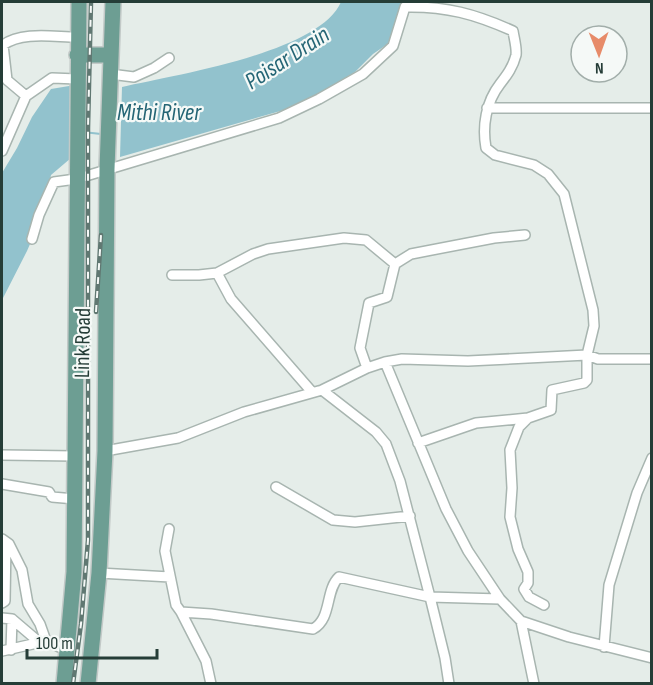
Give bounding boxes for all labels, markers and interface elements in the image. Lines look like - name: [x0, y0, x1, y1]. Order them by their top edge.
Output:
- water label: Poisar Drain: [239, 20, 335, 96]
- north arrow: [569, 24, 629, 84]
- text: N: [595, 58, 604, 77]
- water label: Mithi River: [117, 98, 202, 127]
- street label: Link Road: [69, 308, 97, 378]
- scale bar: [27, 622, 158, 660]
- text: 100 m: [36, 633, 73, 654]

